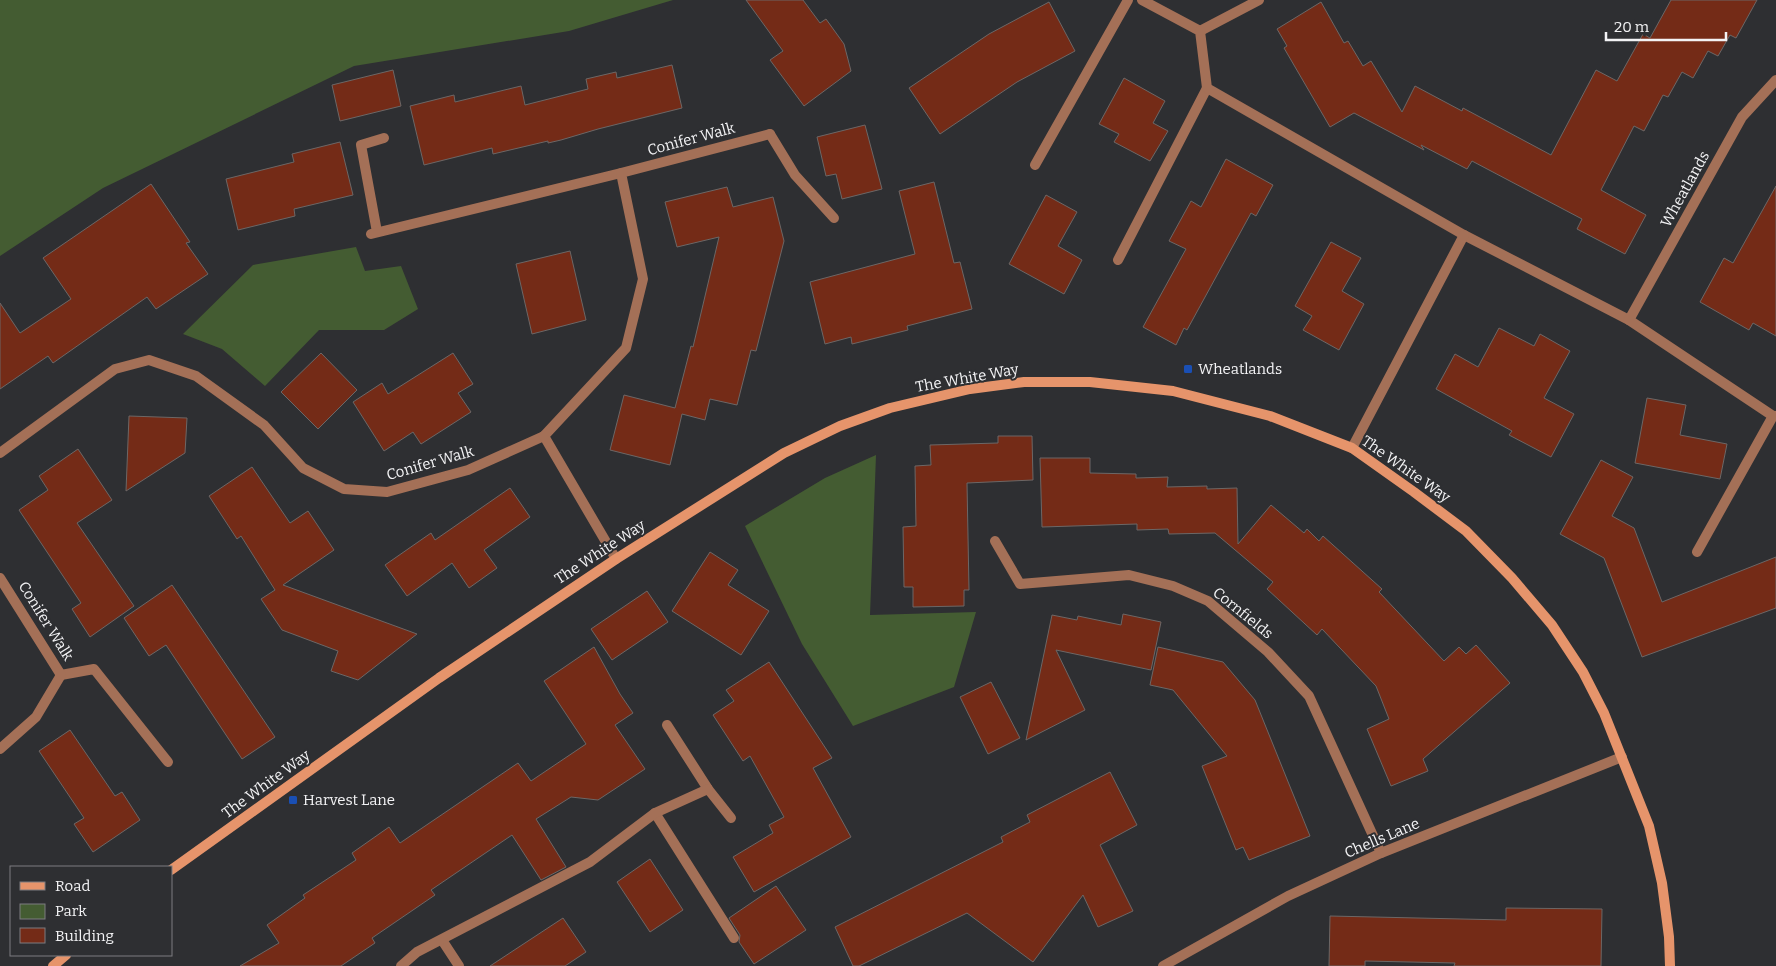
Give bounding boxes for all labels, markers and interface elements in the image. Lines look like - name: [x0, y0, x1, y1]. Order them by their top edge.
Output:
- scale bar: [1606, 10, 1726, 42]
- text: 20 m: [1614, 18, 1650, 36]
- street label: Conifer Walk: [645, 119, 737, 159]
- street label: Wheatlands: [1657, 148, 1713, 230]
- street label: The White Way: [914, 360, 1020, 396]
- place label: Wheatlands: [1198, 360, 1282, 378]
- marker: Wheatlands: [1182, 363, 1194, 375]
- street label: The White Way: [1358, 432, 1454, 506]
- street label: Conifer Walk: [384, 442, 476, 484]
- street label: The White Way: [551, 516, 649, 588]
- street label: Conifer Walk: [15, 578, 78, 664]
- street label: Cornfields: [1209, 583, 1277, 643]
- street label: The White Way: [219, 746, 314, 822]
- place label: Harvest Lane: [303, 791, 395, 809]
- marker: Harvest Lane: [287, 794, 299, 806]
- street label: Chells Lane: [1342, 814, 1422, 862]
- legend: [10, 866, 172, 956]
- text: Road: [55, 877, 90, 895]
- text: Park: [55, 902, 87, 920]
- text: Building: [55, 927, 114, 945]

